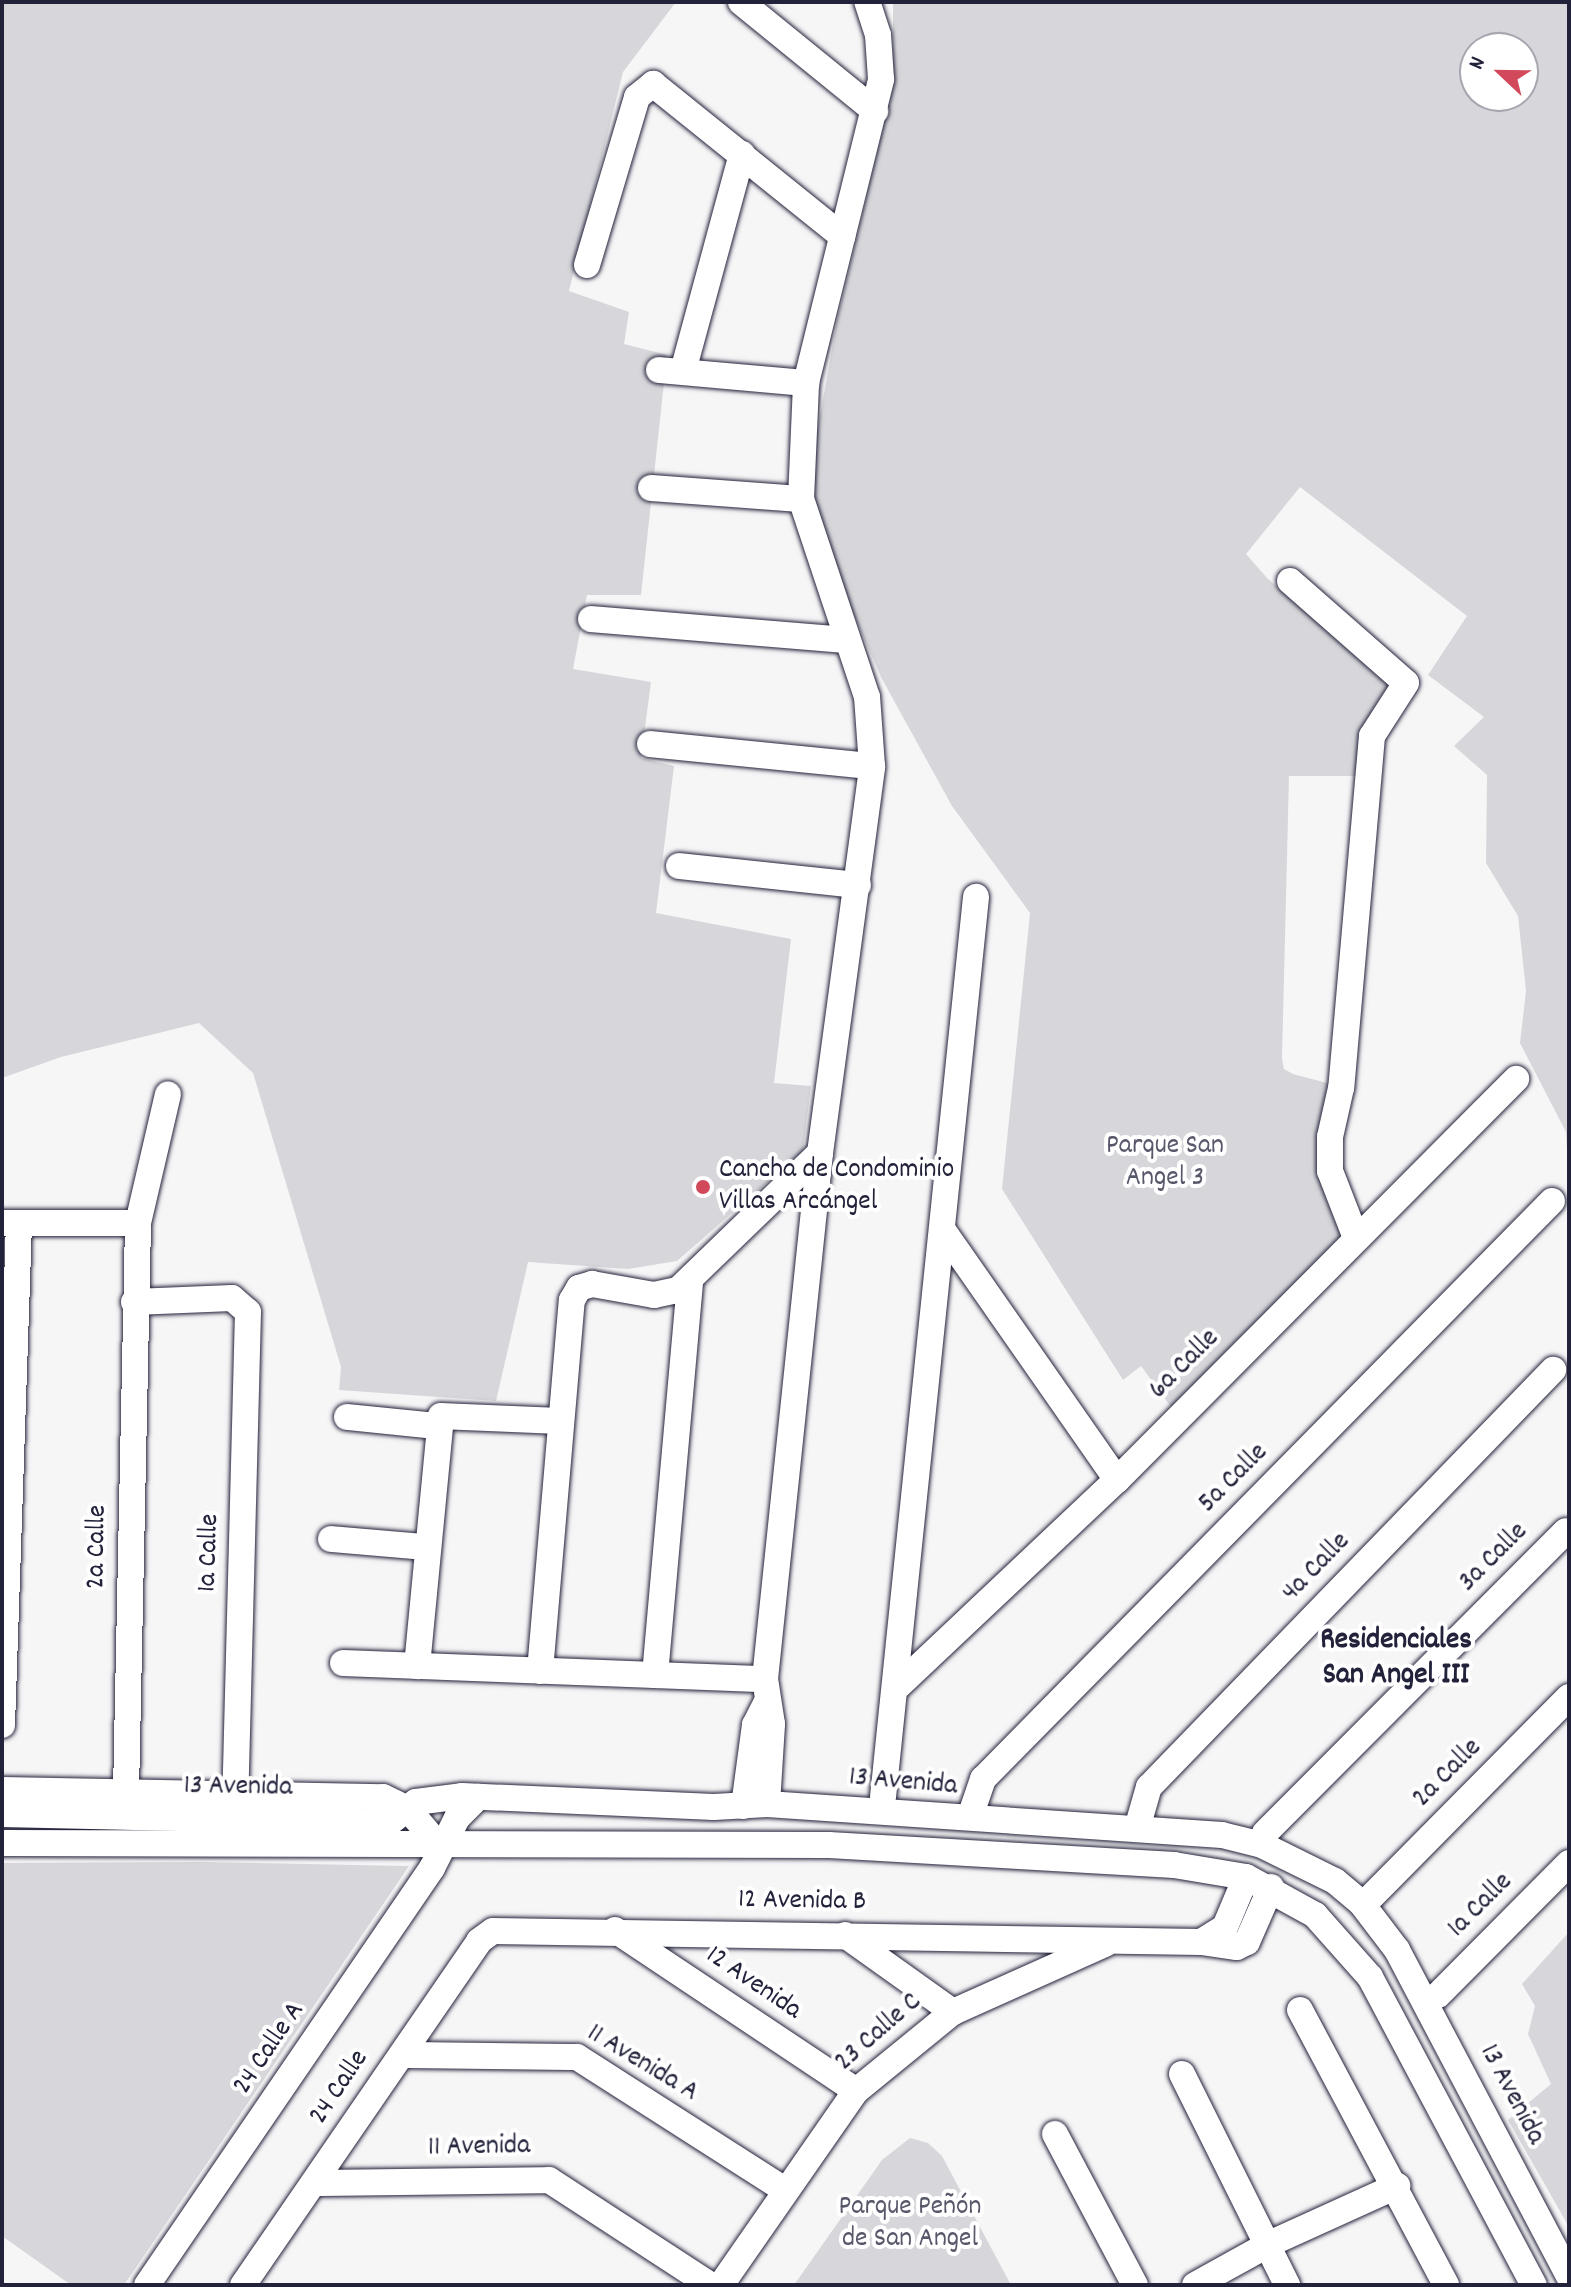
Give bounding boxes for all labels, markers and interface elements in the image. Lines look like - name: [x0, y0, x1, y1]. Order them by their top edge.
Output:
- north arrow: [1459, 32, 1539, 112]
- text: N: [1462, 53, 1495, 74]
- park label: Parque San Angel 3: [1106, 1130, 1224, 1196]
- place label: Cancha de Condominio Villas Arcángel: [719, 1154, 954, 1220]
- marker: Cancha de Condominio Villas Arcángel: [694, 1178, 712, 1196]
- street label: 6a Calle: [1143, 1323, 1227, 1407]
- street label: 5a Calle: [1192, 1437, 1276, 1521]
- street label: 2a Calle: [80, 1505, 116, 1589]
- street label: 1a Calle: [192, 1513, 228, 1593]
- street label: 3a Calle: [1452, 1516, 1536, 1600]
- street label: 4a Calle: [1276, 1526, 1358, 1610]
- district label: Residenciales San Angel III: [1320, 1624, 1472, 1694]
- street label: 2a Calle: [1406, 1732, 1490, 1816]
- street label: 13 Avenida: [847, 1762, 959, 1804]
- street label: 13 Avenida: [183, 1770, 293, 1806]
- street label: 1a Calle: [1441, 1866, 1521, 1946]
- street label: 12 Avenida B: [738, 1884, 866, 1920]
- street label: 12 Avenida: [699, 1940, 807, 2028]
- street label: 23 Calle C: [829, 1986, 929, 2080]
- street label: 24 Calle A: [227, 1996, 313, 2102]
- street label: 11 Avenida A: [580, 2018, 704, 2110]
- street label: 13 Avenida: [1471, 2039, 1551, 2151]
- street label: 24 Calle: [303, 2044, 377, 2132]
- street label: 11 Avenida: [428, 2130, 530, 2166]
- park label: Parque Peñón de San Angel: [839, 2191, 981, 2257]

